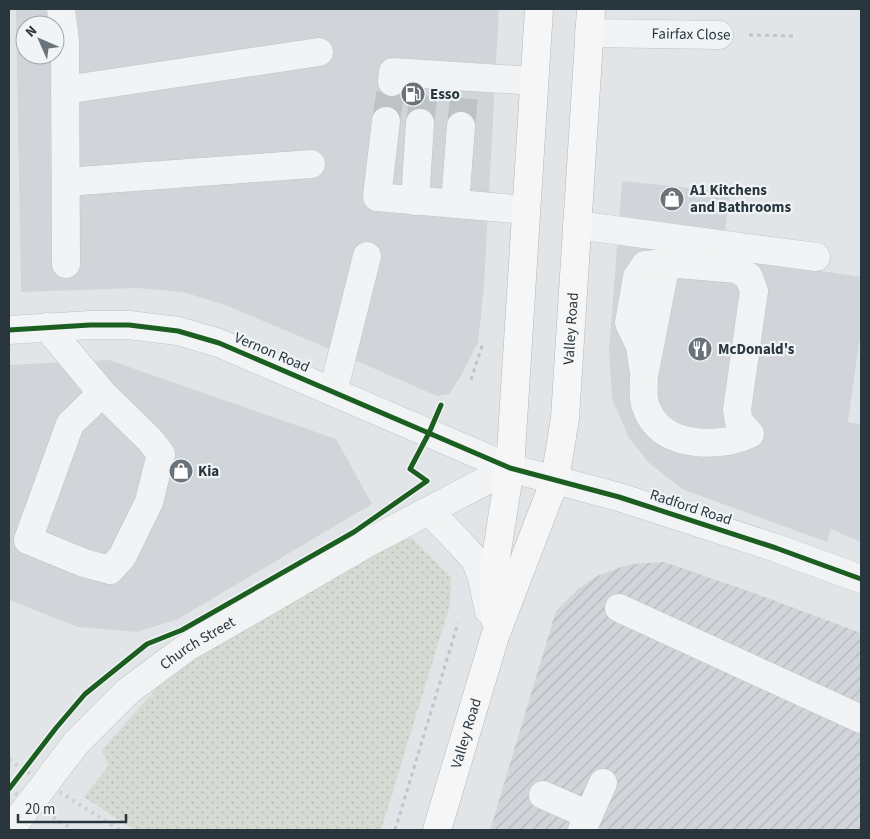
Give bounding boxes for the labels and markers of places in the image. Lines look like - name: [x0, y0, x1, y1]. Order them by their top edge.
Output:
- fuel station icon: Esso: [400, 81, 426, 107]
- place label: Esso: [430, 84, 460, 105]
- place label: A1 Kitchens and Bathrooms: [689, 180, 791, 218]
- shop icon: A1 Kitchens and Bathrooms: [659, 186, 685, 212]
- restaurant icon: McDonald's: [687, 336, 713, 362]
- place label: McDonald's: [718, 339, 795, 360]
- shop icon: Kia: [168, 458, 194, 484]
- place label: Kia: [198, 461, 219, 482]

